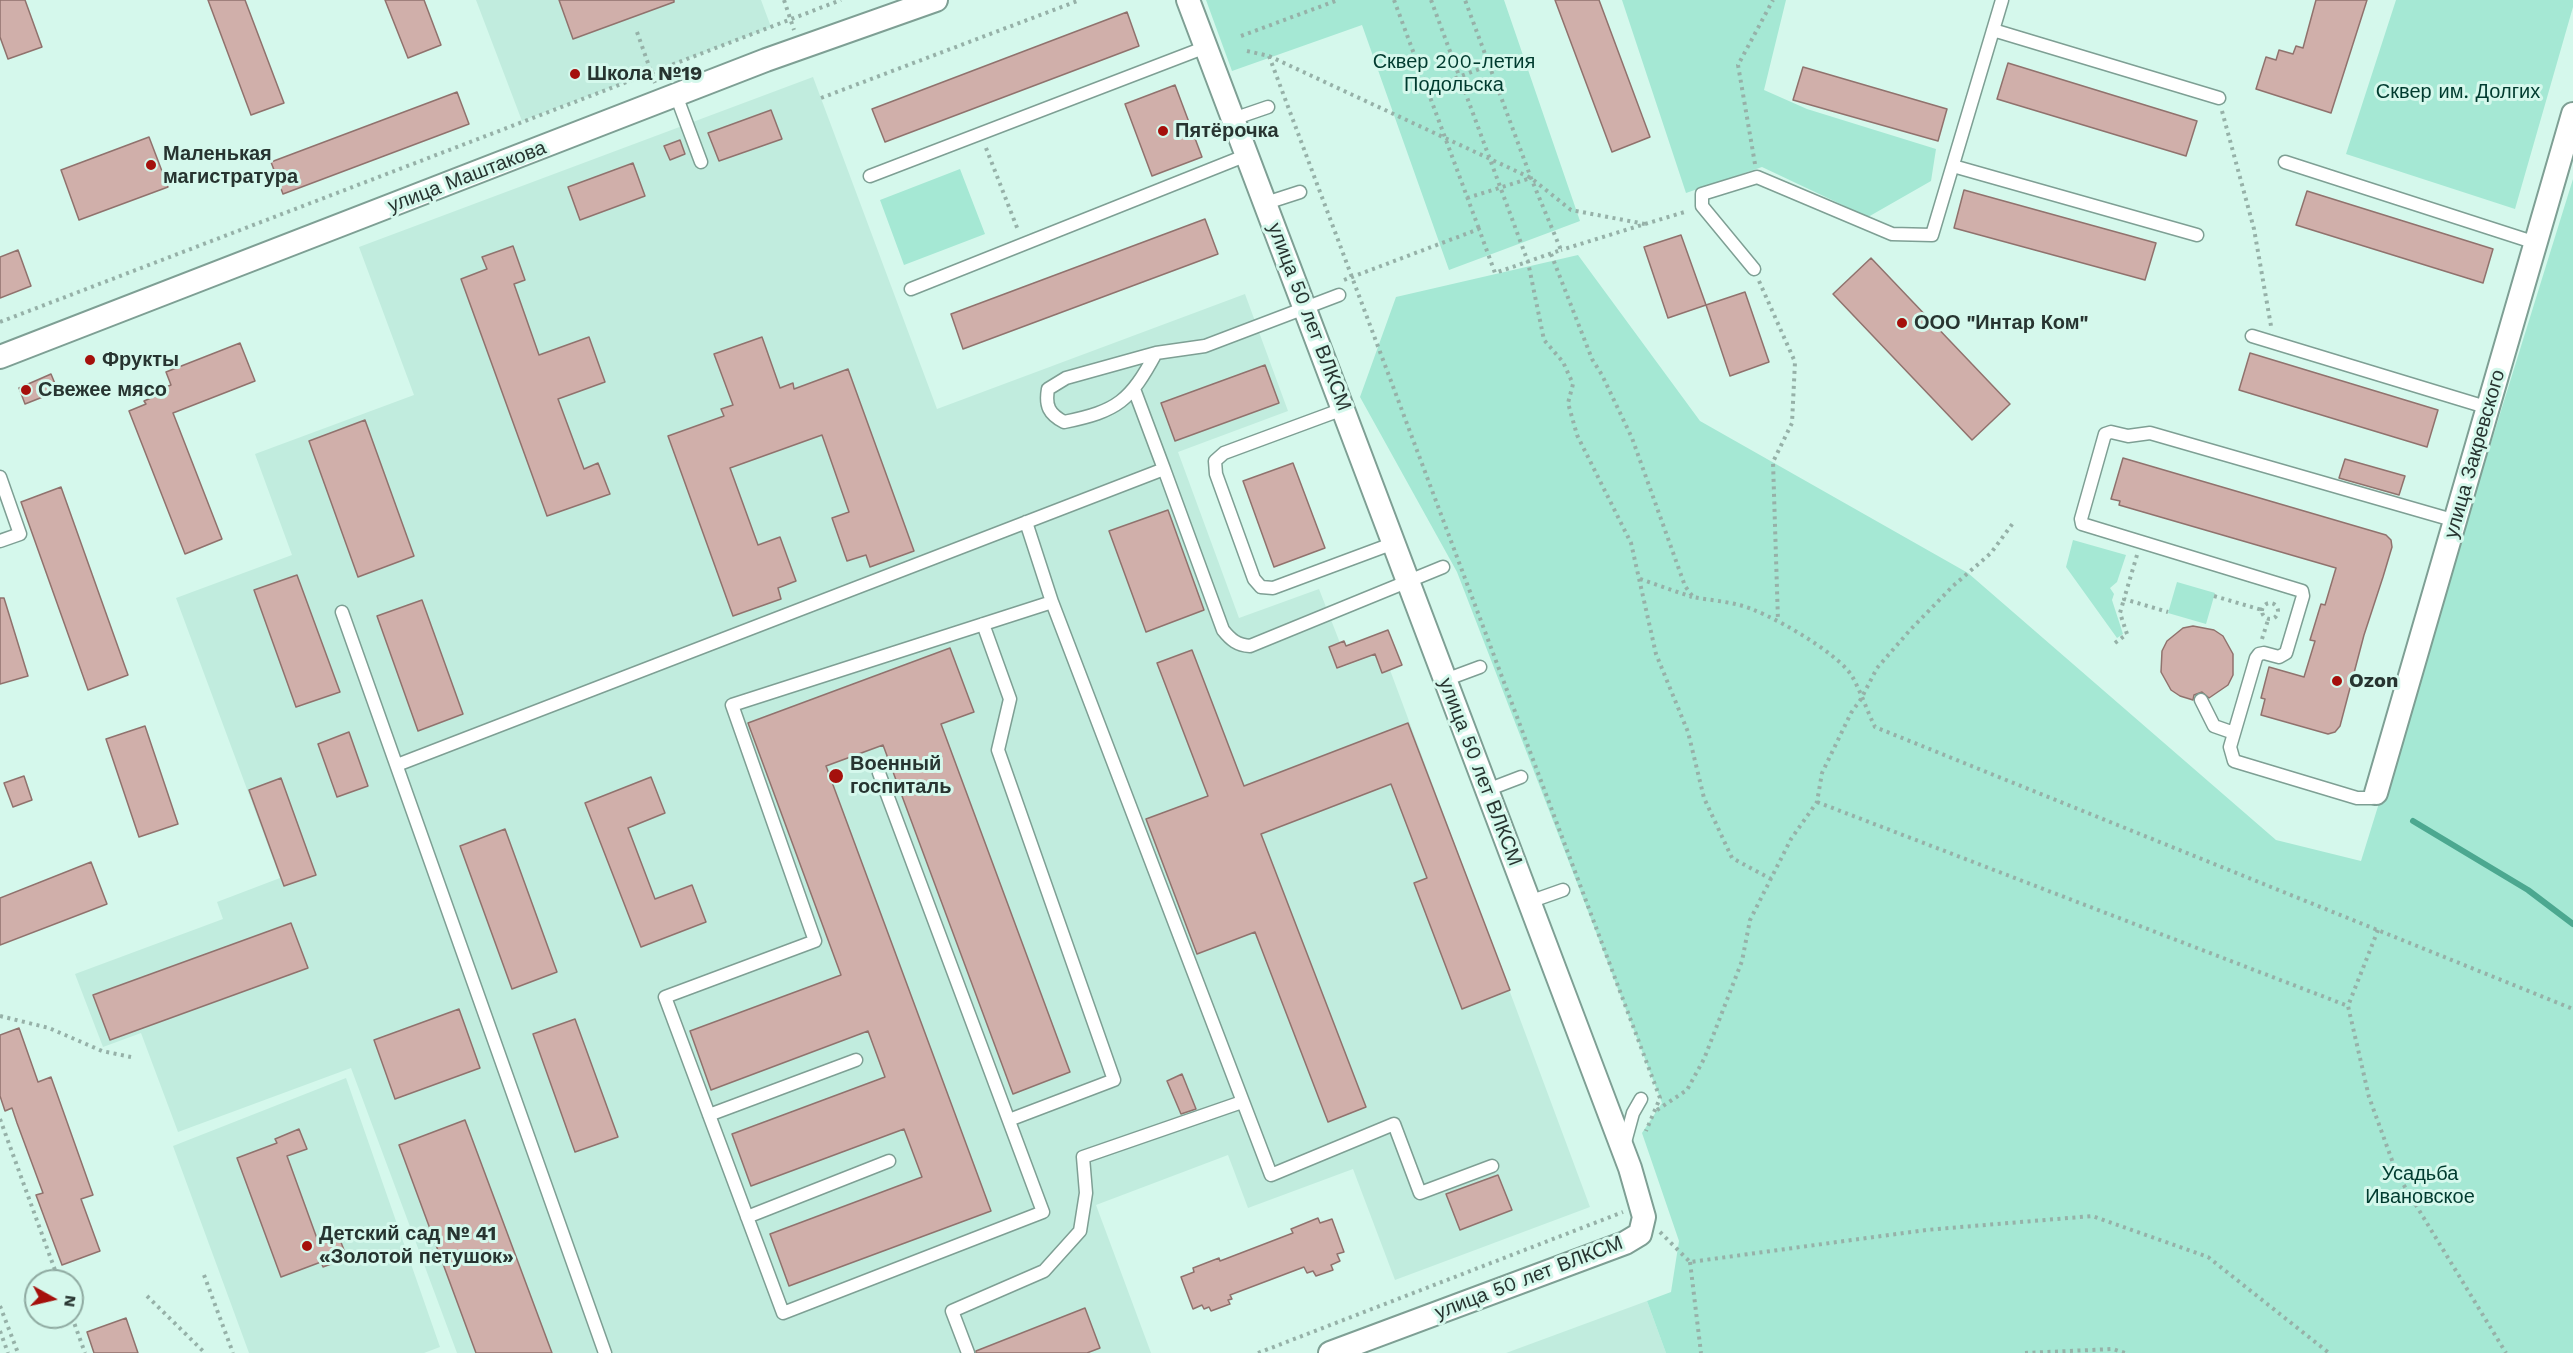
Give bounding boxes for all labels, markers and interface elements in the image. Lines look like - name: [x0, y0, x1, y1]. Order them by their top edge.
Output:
- park label: Сквер 200-летия Подольска: [1373, 50, 1535, 97]
- place label: Школа №19: [587, 62, 702, 86]
- marker: Школа №19: [568, 67, 582, 81]
- park label: Сквер им. Долгих: [2376, 80, 2540, 104]
- place label: Пятёрочка: [1175, 119, 1279, 143]
- marker: Пятёрочка: [1156, 124, 1170, 138]
- street label: улица Маштакова: [384, 136, 550, 218]
- place label: Маленькая магистратура: [163, 142, 298, 189]
- marker: Маленькая магистратура: [144, 158, 158, 172]
- street label: улица 50 лет ВЛКСМ: [1262, 220, 1356, 414]
- place label: ООО "Интар Ком": [1914, 311, 2089, 335]
- marker: ООО "Интар Ком": [1895, 316, 1909, 330]
- place label: Фрукты: [102, 348, 179, 372]
- marker: Фрукты: [83, 353, 97, 367]
- street label: улица Закревского: [2439, 367, 2511, 541]
- place label: Свежее мясо: [38, 378, 167, 402]
- marker: Свежее мясо: [19, 383, 33, 397]
- place label: Ozon: [2349, 669, 2398, 693]
- marker: Ozon: [2330, 674, 2344, 688]
- street label: улица 50 лет ВЛКСМ: [1433, 675, 1527, 869]
- place label: Военный госпиталь: [850, 752, 951, 799]
- marker: Военный госпиталь: [827, 767, 845, 785]
- park label: Усадьба Ивановское: [2365, 1162, 2475, 1209]
- place label: Детский сад № 41 «Золотой петушок»: [319, 1222, 514, 1269]
- street label: улица 50 лет ВЛКСМ: [1432, 1231, 1626, 1325]
- marker: Детский сад № 41 «Золотой петушок»: [300, 1239, 314, 1253]
- north arrow: [24, 1269, 84, 1329]
- text: N: [60, 1294, 81, 1308]

